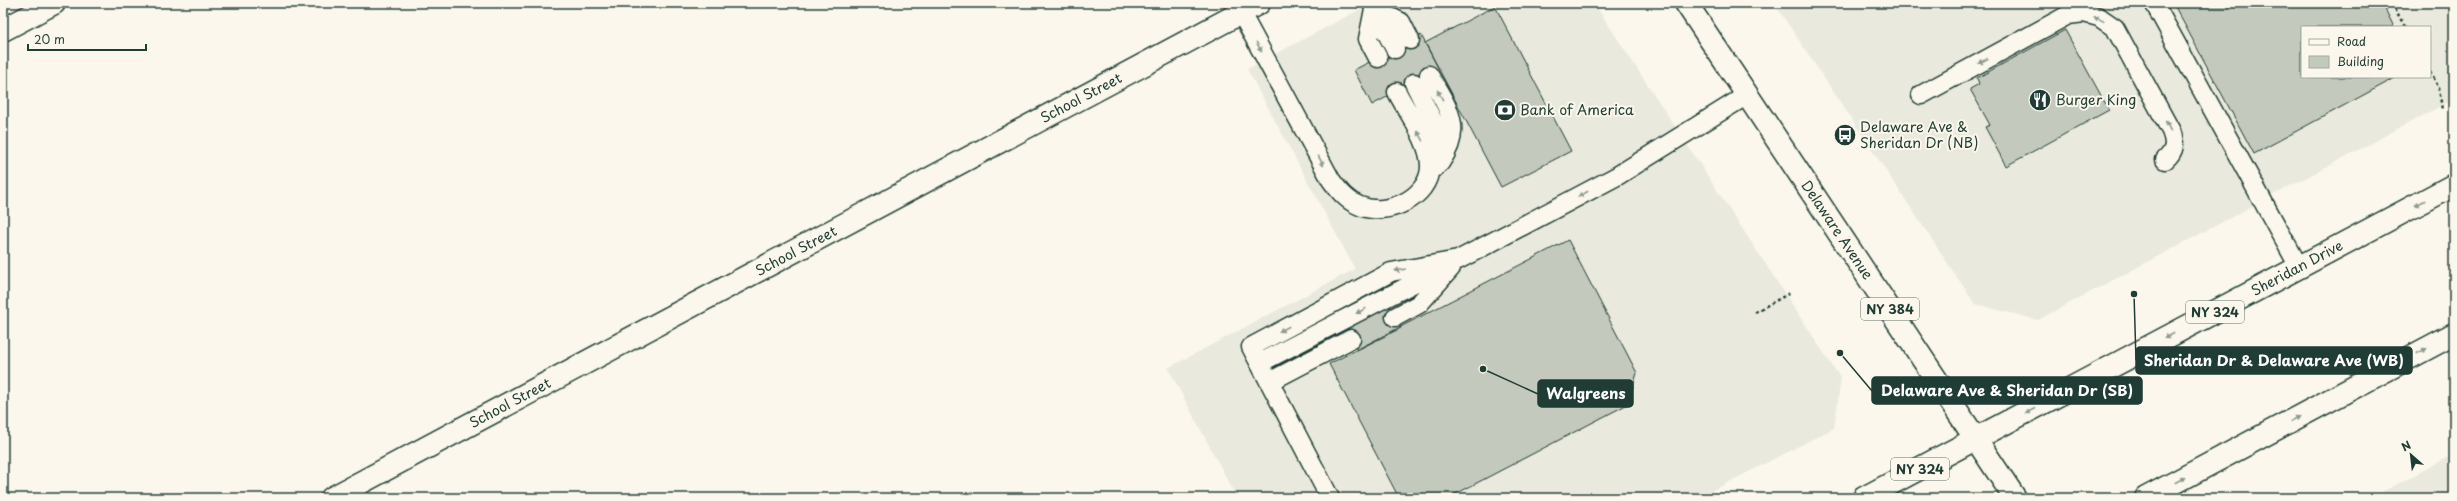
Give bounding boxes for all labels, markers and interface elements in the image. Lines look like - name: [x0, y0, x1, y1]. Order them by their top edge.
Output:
- one-way arrow: [2094, 16, 2105, 22]
- scale bar: [28, 26, 146, 52]
- legend: [2301, 26, 2431, 78]
- text: 20 m: [34, 30, 65, 48]
- text: Road: [2337, 32, 2366, 50]
- one-way arrow: [1256, 41, 1263, 53]
- text: Building: [2337, 52, 2384, 70]
- one-way arrow: [1977, 58, 1988, 65]
- street label: School Street: [1036, 67, 1126, 128]
- restaurant icon: Burger King: [2027, 87, 2053, 113]
- one-way arrow: [1437, 89, 1444, 101]
- place label: Burger King: [2056, 89, 2136, 110]
- bank icon: Bank of America: [1492, 97, 1518, 123]
- place label: Bank of America: [1520, 99, 1634, 120]
- place label: Delaware Ave & Sheridan Dr (NB): [1860, 116, 1978, 153]
- one-way arrow: [2165, 120, 2171, 132]
- bus stop icon: Delaware Ave & Sheridan Dr (NB): [1832, 122, 1858, 148]
- one-way arrow: [1417, 130, 1424, 142]
- one-way arrow: [1318, 156, 1324, 167]
- street label: Delaware Avenue: [1796, 176, 1879, 284]
- one-way arrow: [1577, 191, 1588, 198]
- one-way arrow: [2414, 200, 2425, 206]
- street label: School Street: [751, 220, 841, 281]
- street label: Sheridan Drive: [2247, 235, 2346, 301]
- one-way arrow: [1394, 268, 1406, 274]
- road number: NY 384: [1861, 298, 1919, 320]
- road number: NY 324: [2186, 301, 2244, 323]
- one-way arrow: [1355, 307, 1367, 314]
- one-way arrow: [1278, 326, 1290, 333]
- one-way arrow: [2163, 333, 2175, 340]
- callout: Sheridan Dr & Delaware Ave (WB): [2136, 347, 2412, 374]
- text: Sheridan Dr & Delaware Ave (WB): [2144, 348, 2404, 371]
- one-way arrow: [2416, 348, 2428, 354]
- street label: School Street: [465, 372, 555, 433]
- callout: Delaware Ave & Sheridan Dr (SB): [1872, 377, 2142, 404]
- text: Delaware Ave & Sheridan Dr (SB): [1881, 378, 2133, 401]
- callout: Walgreens: [1538, 380, 1633, 407]
- text: Walgreens: [1546, 381, 1626, 404]
- one-way arrow: [2024, 408, 2035, 414]
- one-way arrow: [2289, 415, 2301, 422]
- north arrow: [2391, 435, 2431, 475]
- text: N: [2398, 436, 2414, 455]
- road number: NY 324: [1891, 458, 1949, 480]
- one-way arrow: [2174, 476, 2186, 483]

